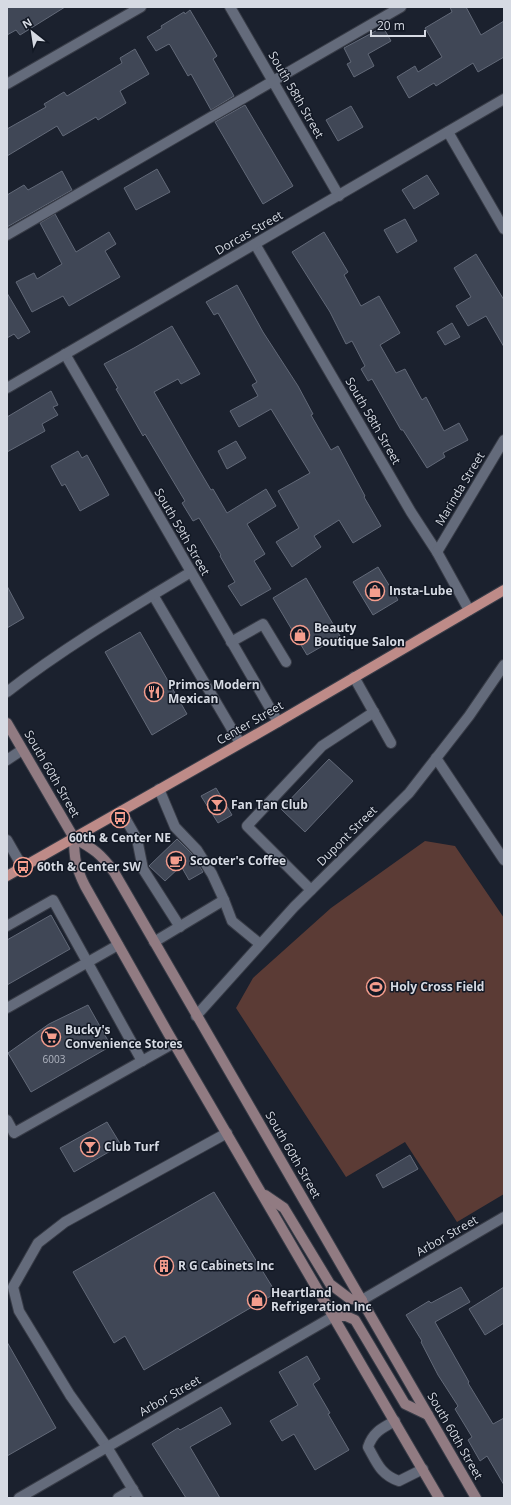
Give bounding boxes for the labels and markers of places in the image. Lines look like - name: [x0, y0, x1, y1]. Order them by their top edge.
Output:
- shop icon: Insta-Lube: [364, 580, 386, 602]
- place label: Insta-Lube: [389, 582, 453, 599]
- place label: Beauty Boutique Salon: [314, 619, 405, 650]
- shop icon: Beauty Boutique Salon: [289, 624, 311, 646]
- place label: Primos Modern Mexican: [168, 676, 260, 707]
- restaurant icon: Primos Modern Mexican: [143, 681, 165, 703]
- bar icon: Fan Tan Club: [206, 794, 228, 816]
- place label: Fan Tan Club: [231, 796, 308, 813]
- bus stop icon: 60th & Center NE: [109, 807, 131, 829]
- place label: 60th & Center NE: [69, 829, 171, 846]
- cafe icon: Scooter's Coffee: [165, 850, 187, 872]
- place label: Scooter's Coffee: [190, 852, 286, 869]
- bus stop icon: 60th & Center SW: [12, 856, 34, 878]
- place label: 60th & Center SW: [37, 858, 141, 875]
- sports icon: Holy Cross Field: [365, 976, 387, 998]
- place label: Holy Cross Field: [390, 978, 484, 995]
- place label: Bucky's Convenience Stores: [65, 1021, 183, 1052]
- supermarket icon: Bucky's Convenience Stores: [40, 1026, 62, 1048]
- bar icon: Club Turf: [79, 1136, 101, 1158]
- place label: Club Turf: [104, 1138, 160, 1155]
- building icon: R G Cabinets Inc: [153, 1255, 175, 1277]
- place label: R G Cabinets Inc: [178, 1257, 274, 1274]
- place label: Heartland Refrigeration Inc: [271, 1284, 372, 1315]
- shop icon: Heartland Refrigeration Inc: [246, 1289, 268, 1311]

